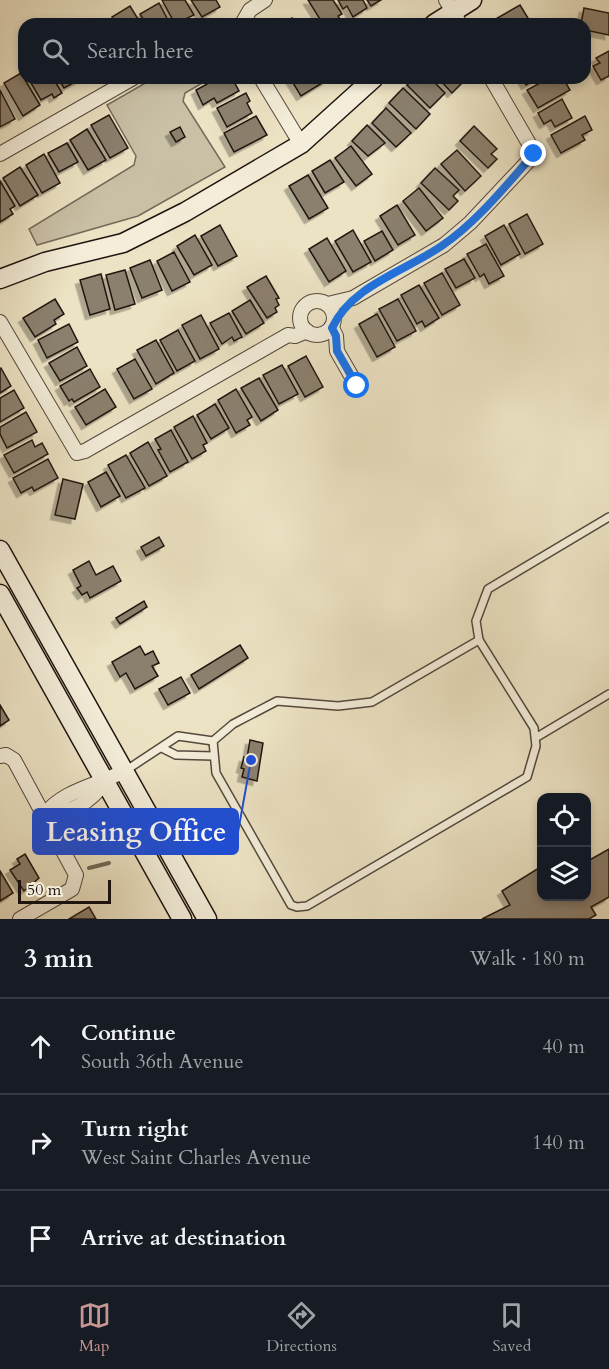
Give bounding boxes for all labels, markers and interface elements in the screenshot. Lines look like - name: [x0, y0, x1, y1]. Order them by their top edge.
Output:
- search box: [18, 18, 591, 84]
- icon: search: [39, 35, 72, 68]
- text: Search here: [87, 36, 194, 66]
- route end: [520, 140, 546, 166]
- route start: [343, 372, 369, 398]
- map controls: [537, 793, 591, 901]
- button: locate: [537, 793, 591, 847]
- callout: Leasing Office: [33, 809, 238, 854]
- text: Leasing Office: [46, 814, 226, 851]
- button: layers: [537, 847, 591, 901]
- scale bar: [18, 877, 111, 904]
- text: 50 m: [27, 879, 61, 901]
- text: 3 min: [24, 941, 93, 976]
- text: Walk · 180 m: [470, 945, 585, 972]
- text: Continue: [81, 1018, 176, 1048]
- icon: ahead: [24, 1030, 57, 1063]
- text: 40 m: [542, 1033, 585, 1060]
- text: South 36th Avenue: [81, 1048, 243, 1075]
- text: Turn right: [81, 1114, 188, 1144]
- icon: right: [24, 1126, 57, 1159]
- text: 140 m: [532, 1129, 585, 1156]
- text: West Saint Charles Avenue: [81, 1144, 311, 1171]
- icon: arrive: [24, 1222, 57, 1255]
- text: Arrive at destination: [81, 1223, 286, 1253]
- tab: Map: [78, 1299, 111, 1357]
- tab: Directions: [266, 1299, 337, 1357]
- tab: Saved: [492, 1299, 531, 1357]

